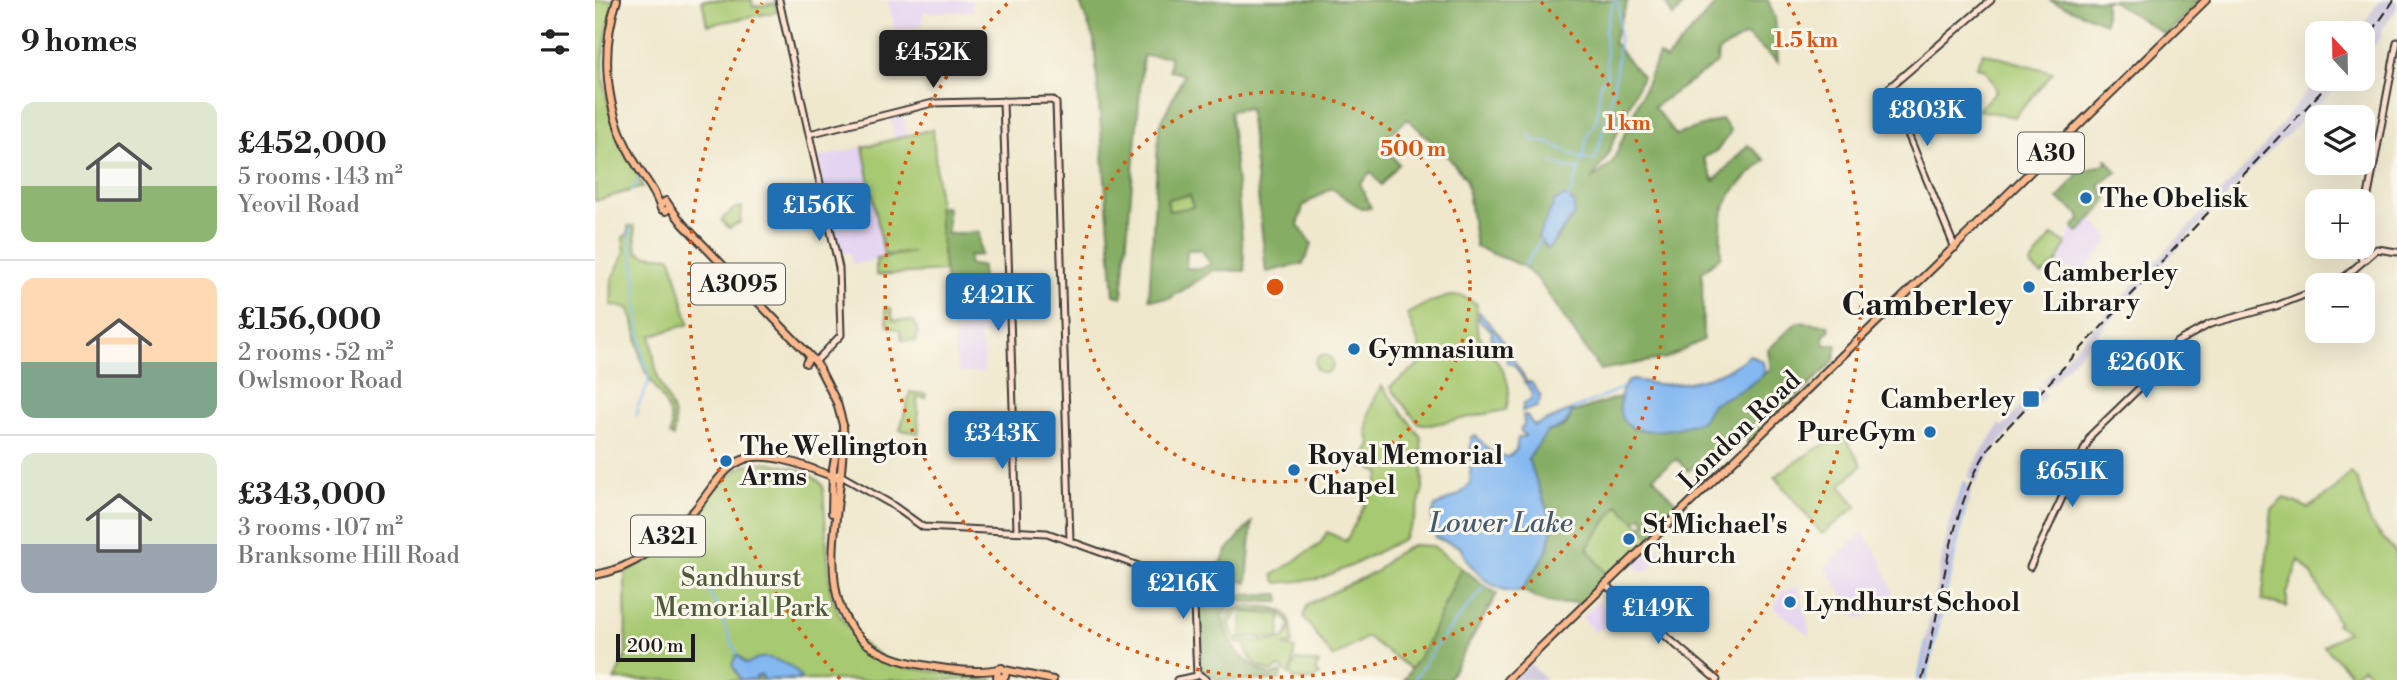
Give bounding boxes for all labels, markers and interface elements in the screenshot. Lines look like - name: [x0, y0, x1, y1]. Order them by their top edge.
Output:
- north arrow: [2305, 21, 2375, 91]
- map controls: [2305, 21, 2375, 343]
- text: 9 homes: [21, 23, 137, 61]
- icon: filters: [536, 23, 574, 61]
- text: 1.5 km: [1774, 28, 1838, 54]
- pin: £452K: [884, 31, 982, 90]
- text: £452K: [895, 39, 971, 67]
- pin: £803K: [1878, 88, 1976, 148]
- text: £803K: [1889, 97, 1965, 125]
- button: layers: [2305, 105, 2375, 175]
- text: 1 km: [1605, 111, 1651, 137]
- text: £452,000: [238, 125, 387, 163]
- icon: home: [77, 130, 161, 214]
- road number: A30: [2018, 132, 2084, 174]
- text: 500 m: [1380, 137, 1446, 163]
- text: 5 rooms · 143 m²: [238, 163, 403, 191]
- place label: The Obelisk: [2100, 183, 2249, 215]
- pin: £156K: [770, 184, 868, 243]
- button: +: [2305, 189, 2375, 259]
- marker: The Obelisk: [2078, 190, 2094, 206]
- text: Yeovil Road: [238, 191, 359, 219]
- text: £156K: [783, 192, 855, 220]
- place label: Camberley Library: [2043, 257, 2179, 319]
- road number: A3095: [691, 264, 785, 304]
- button: −: [2305, 273, 2375, 343]
- pin: £421K: [949, 274, 1047, 333]
- centre of rings: [1263, 275, 1287, 299]
- marker: Camberley Library: [2021, 279, 2037, 295]
- text: £421K: [962, 282, 1034, 310]
- district label: Camberley: [1841, 285, 2013, 326]
- text: £156,000: [238, 301, 381, 339]
- icon: home: [77, 306, 161, 390]
- place label: Gymnasium: [1368, 334, 1515, 366]
- text: 2 rooms · 52 m²: [238, 339, 394, 367]
- pin: £260K: [2097, 340, 2195, 400]
- marker: Gymnasium: [1346, 341, 1362, 357]
- text: £260K: [2107, 349, 2185, 377]
- street label: London Road: [1672, 364, 1808, 497]
- text: Owlsmoor Road: [238, 367, 403, 395]
- place label: Camberley: [1880, 384, 2016, 416]
- marker: Camberley: [2021, 389, 2041, 409]
- pin: £343K: [953, 412, 1051, 471]
- place label: PureGym: [1797, 417, 1916, 449]
- text: £343K: [965, 420, 1039, 448]
- marker: PureGym: [1922, 424, 1938, 440]
- place label: The Wellington Arms: [739, 431, 928, 493]
- place label: Royal Memorial Chapel: [1308, 440, 1503, 502]
- pin: £651K: [2023, 449, 2121, 509]
- marker: The Wellington Arms: [718, 453, 734, 469]
- text: £651K: [2036, 458, 2108, 486]
- marker: Royal Memorial Chapel: [1286, 462, 1302, 478]
- text: £343,000: [238, 476, 386, 514]
- icon: home: [77, 481, 161, 565]
- water label: Lower Lake: [1428, 506, 1573, 541]
- place label: St Michael's Church: [1643, 509, 1787, 571]
- text: 3 rooms · 107 m²: [238, 514, 403, 542]
- road number: A321: [631, 516, 705, 556]
- marker: St Michael's Church: [1621, 531, 1637, 547]
- text: Branksome Hill Road: [238, 542, 460, 570]
- park label: Sandhurst Memorial Park: [654, 562, 829, 624]
- pin: £216K: [1134, 562, 1232, 621]
- text: £216K: [1148, 570, 1218, 598]
- pin: £149K: [1609, 586, 1707, 646]
- place label: Lyndhurst School: [1804, 587, 2021, 619]
- marker: Lyndhurst School: [1782, 594, 1798, 610]
- text: £149K: [1622, 595, 1694, 623]
- scale bar: [616, 631, 695, 663]
- text: 200 m: [627, 634, 684, 658]

